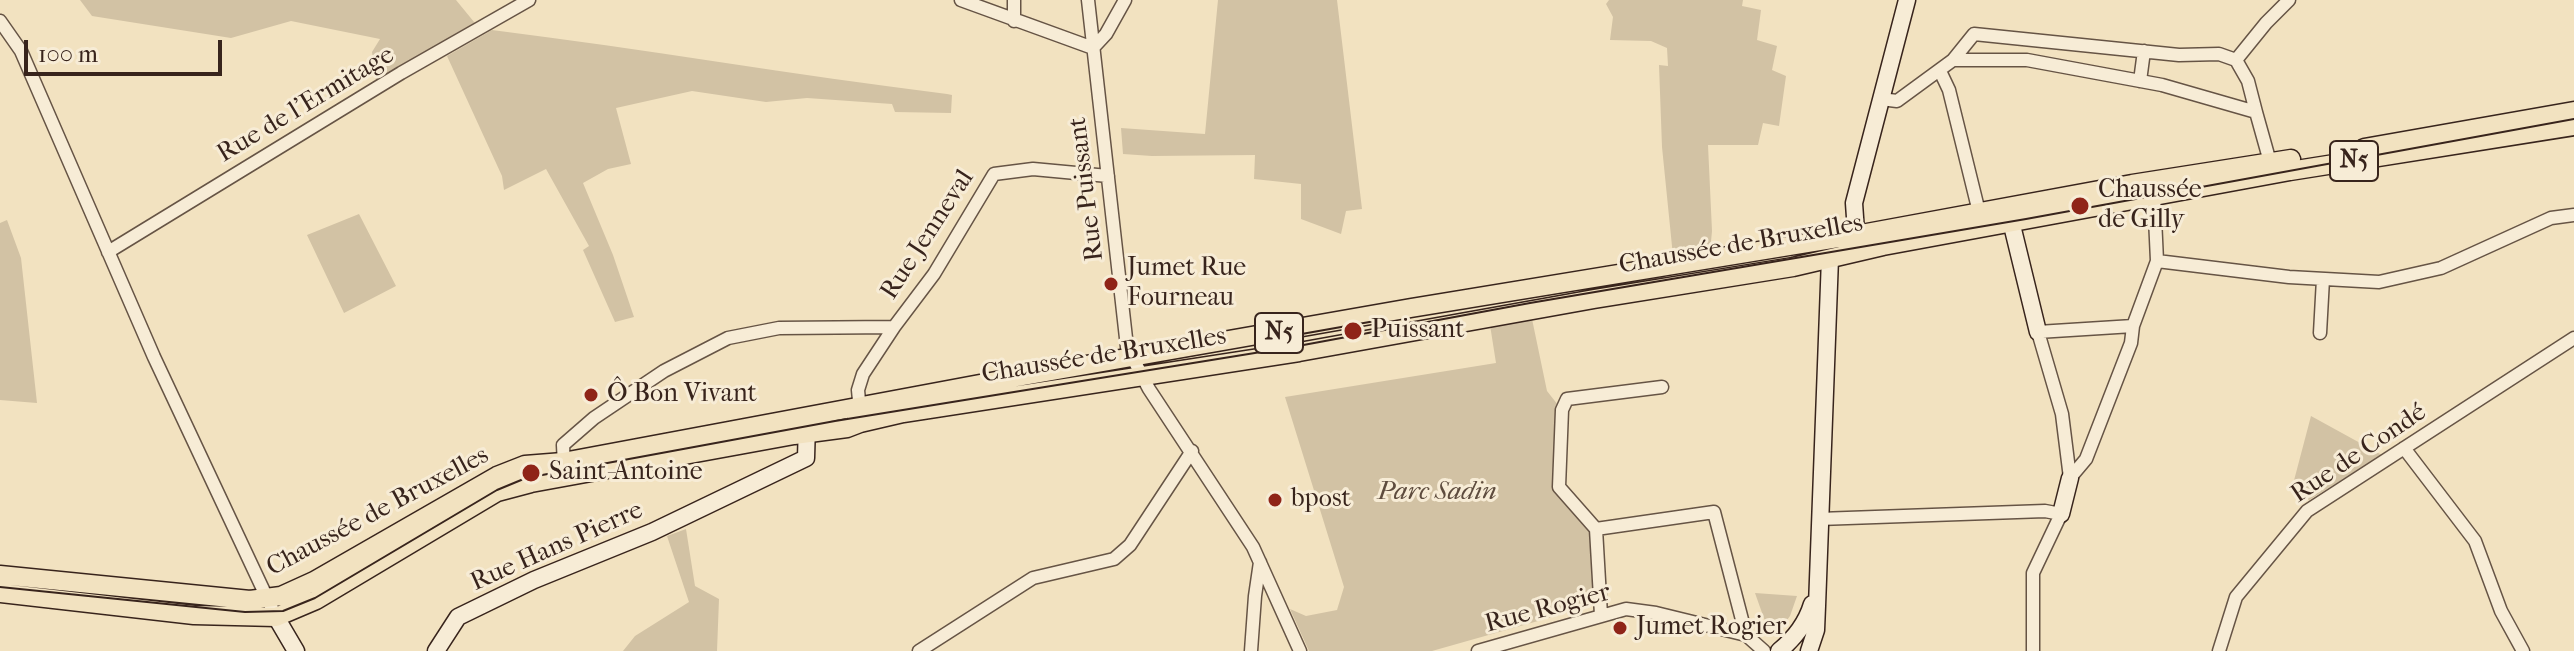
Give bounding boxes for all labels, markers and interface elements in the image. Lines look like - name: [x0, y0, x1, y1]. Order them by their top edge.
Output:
- scale bar: [28, 24, 226, 74]
- text: 100 m: [38, 40, 98, 68]
- street label: Rue de l'Ermitage: [212, 40, 400, 170]
- street label: Rue Puissant: [1063, 115, 1111, 263]
- road number: N5: [2330, 141, 2378, 181]
- street label: Rue Jenneval: [875, 164, 981, 306]
- place label: Chaussée de Gilly: [2098, 175, 2202, 236]
- marker: Chaussée de Gilly: [2069, 195, 2091, 217]
- street label: Chaussée de Bruxelles: [1617, 208, 1865, 282]
- place label: Jumet Rue Fourneau: [1127, 253, 1246, 314]
- marker: Jumet Rue Fourneau: [1102, 275, 1120, 293]
- road number: N5: [1255, 313, 1303, 353]
- place label: Puissant: [1371, 315, 1464, 347]
- marker: Puissant: [1342, 320, 1364, 342]
- street label: Chaussée de Bruxelles: [980, 321, 1228, 391]
- place label: Ô Bon Vivant: [607, 379, 757, 411]
- marker: Ô Bon Vivant: [582, 386, 600, 404]
- street label: Rue de Condé: [2285, 397, 2433, 511]
- street label: Chaussée de Bruxelles: [262, 440, 494, 584]
- place label: Saint-Antoine: [549, 457, 703, 489]
- marker: Saint-Antoine: [520, 462, 542, 484]
- park label: Parc Sadin: [1378, 477, 1496, 509]
- place label: bpost: [1291, 484, 1351, 516]
- marker: bpost: [1266, 491, 1284, 509]
- street label: Rue Hans Pierre: [466, 495, 648, 599]
- street label: Rue Rogier: [1482, 577, 1614, 641]
- place label: Jumet Rogier: [1636, 612, 1786, 644]
- marker: Jumet Rogier: [1611, 619, 1629, 637]

